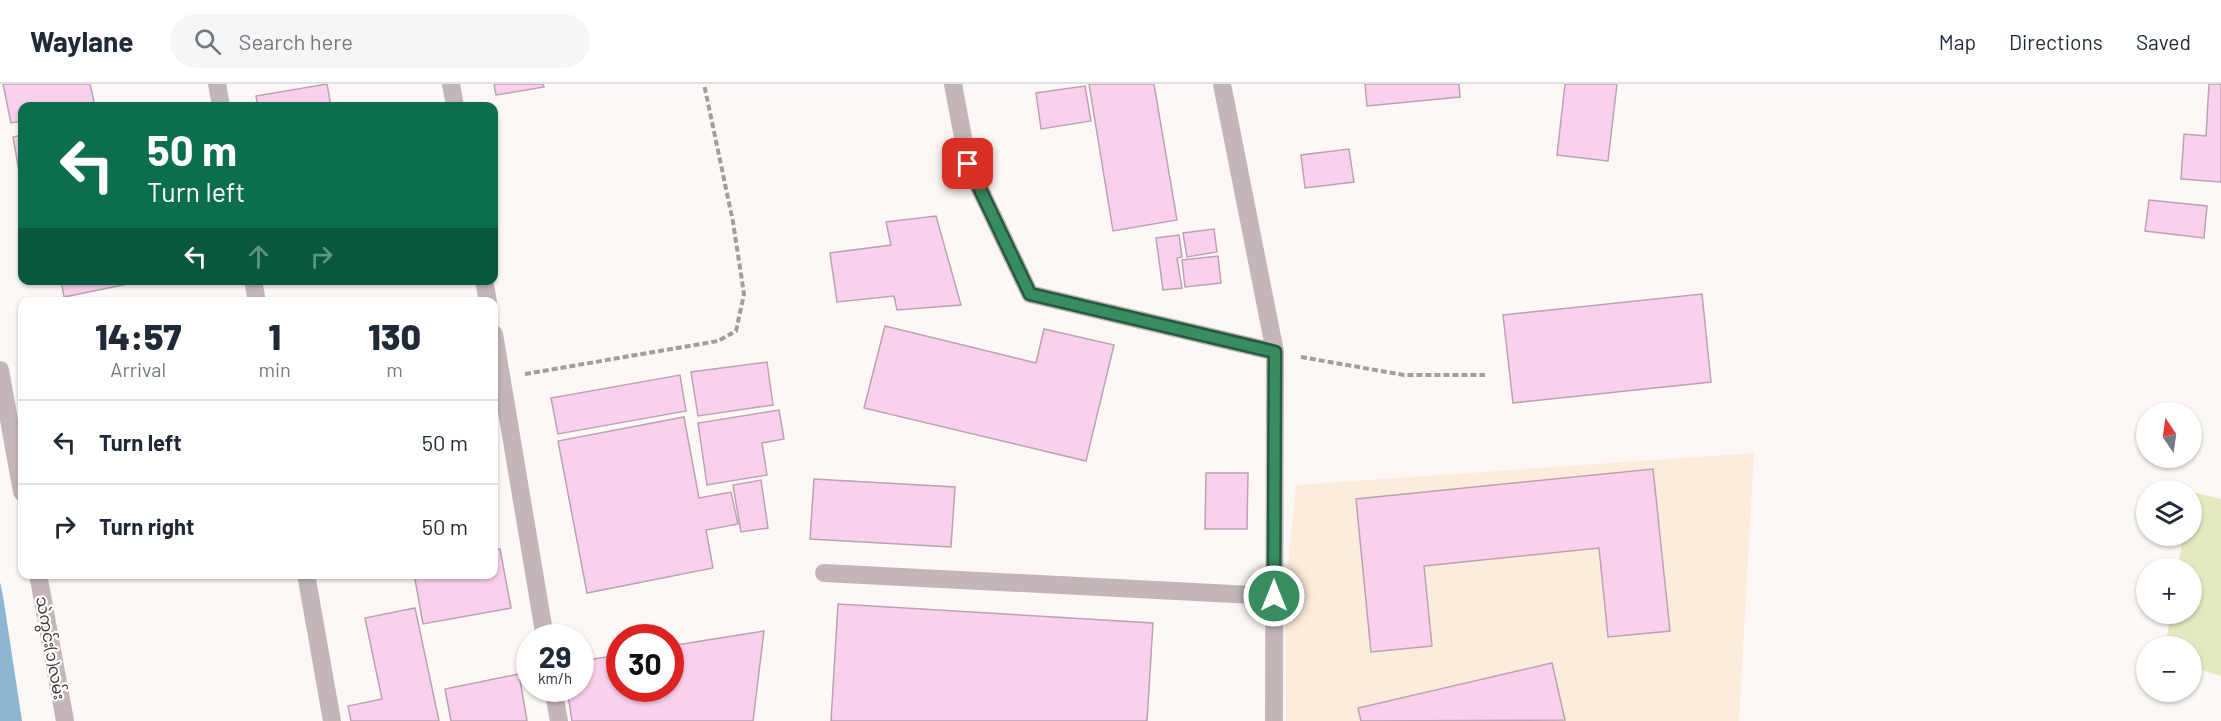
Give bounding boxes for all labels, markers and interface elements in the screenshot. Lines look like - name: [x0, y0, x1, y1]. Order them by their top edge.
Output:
- search box: [170, 14, 590, 68]
- text: Waylane: [30, 24, 134, 58]
- icon: search: [191, 25, 224, 58]
- text: Search here: [239, 28, 353, 54]
- text: Map: [1939, 29, 1976, 54]
- text: Directions: [2009, 29, 2103, 54]
- text: Saved: [2136, 29, 2191, 54]
- text: 50 m: [147, 124, 237, 174]
- icon: left: [48, 126, 126, 204]
- pin: [942, 138, 993, 189]
- icon: arrive: [951, 147, 984, 180]
- text: Turn left: [147, 175, 245, 207]
- icon: left: [179, 240, 212, 273]
- icon: ahead: [242, 240, 275, 273]
- icon: right: [305, 240, 338, 273]
- text: 14:57: [95, 314, 182, 357]
- text: 1: [268, 314, 281, 357]
- text: 130: [368, 314, 421, 357]
- text: Arrival: [110, 357, 166, 381]
- text: min: [258, 357, 291, 381]
- text: m: [386, 357, 403, 381]
- north arrow: [2136, 402, 2202, 468]
- map controls: [2136, 402, 2202, 702]
- icon: left: [48, 426, 81, 459]
- text: Turn left: [99, 429, 182, 455]
- text: 50 m: [422, 429, 468, 455]
- button: layers: [2136, 480, 2202, 546]
- icon: right: [48, 510, 81, 543]
- text: Turn right: [99, 513, 194, 539]
- text: 50 m: [422, 513, 468, 539]
- button: +: [2136, 558, 2202, 624]
- position arrow: [1242, 564, 1306, 628]
- street label: သဲကွင်း(၁)လမ်း: [28, 595, 71, 702]
- speed limit sign: 30: [606, 624, 684, 702]
- button: −: [2136, 636, 2202, 702]
- text: 29: [539, 638, 571, 674]
- text: km/h: [538, 669, 572, 687]

